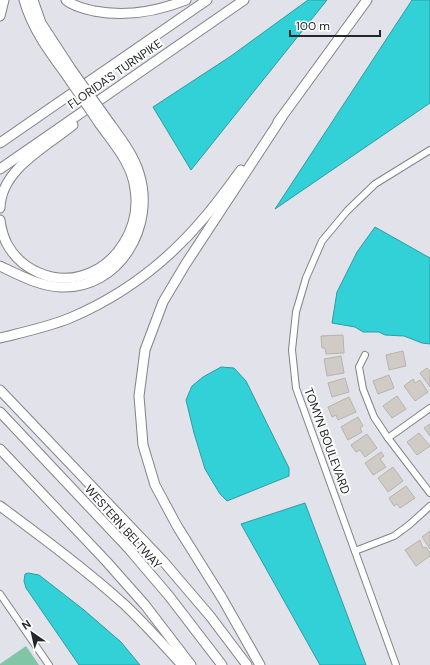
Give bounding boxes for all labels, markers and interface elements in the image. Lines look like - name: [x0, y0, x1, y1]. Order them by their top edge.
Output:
- scale bar: [290, 12, 380, 38]
- text: 100 m: [296, 18, 330, 34]
- street label: FLORIDA'S TURNPIKE: [65, 35, 166, 113]
- street label: TOMYN BOULEVARD: [300, 386, 354, 496]
- street label: WESTERN BELTWAY: [81, 482, 165, 572]
- north arrow: [12, 613, 52, 653]
- text: N: [19, 617, 34, 633]

